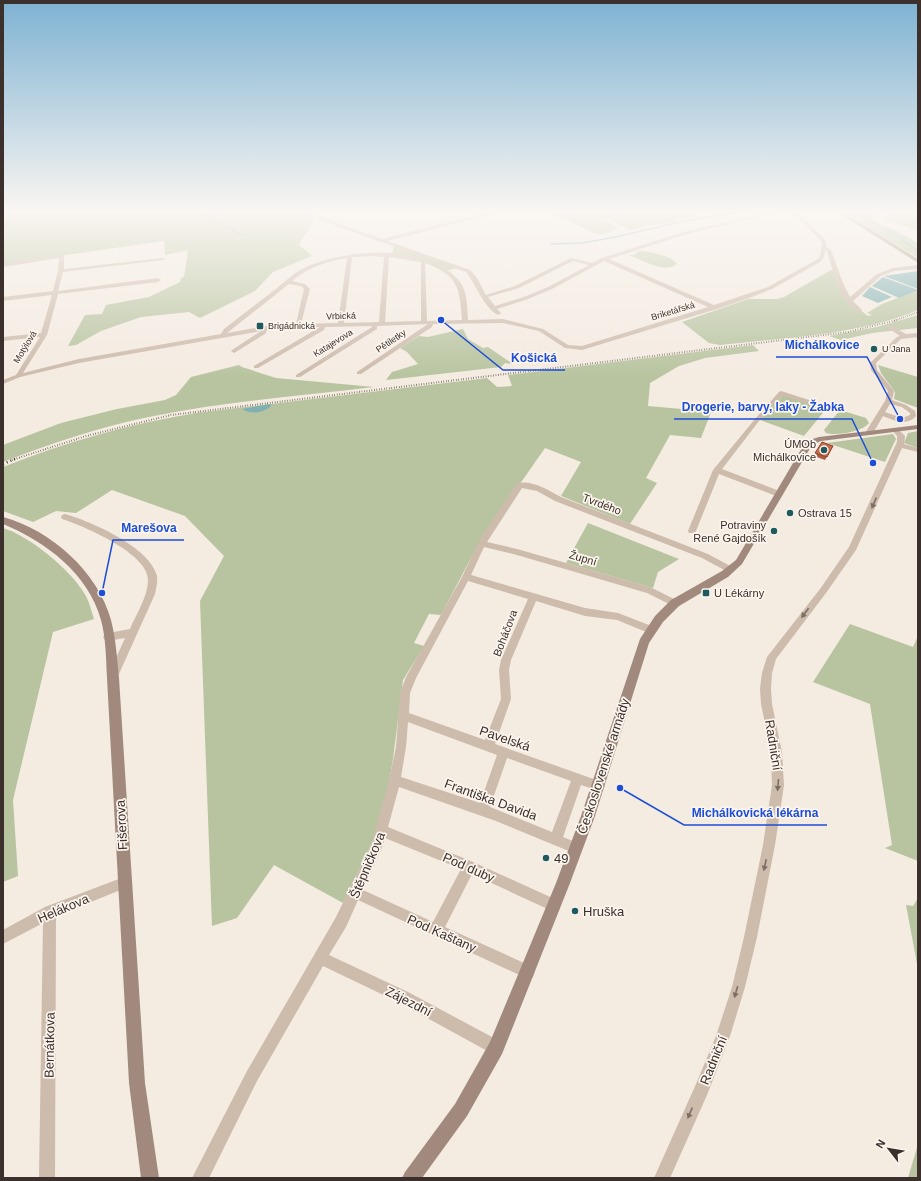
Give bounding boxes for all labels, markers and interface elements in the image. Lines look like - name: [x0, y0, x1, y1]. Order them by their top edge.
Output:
- street label: Briketářská: [650, 300, 696, 322]
- street label: Vrbická: [326, 310, 356, 322]
- marker: Brigádnická: [255, 321, 265, 331]
- place label: Brigádnická: [268, 321, 315, 331]
- street label: Katajevova: [311, 327, 355, 359]
- street label: Pětiletky: [374, 327, 408, 355]
- street label: Motýlová: [11, 329, 39, 365]
- callout: Michálkovice: [776, 333, 867, 357]
- text: Michálkovice: [785, 338, 860, 352]
- marker: U Jana: [869, 344, 879, 354]
- place label: U Jana: [882, 344, 911, 354]
- callout: Košická: [503, 346, 565, 370]
- text: Košická: [511, 351, 557, 365]
- callout: Drogerie, barvy, laky - Žabka: [674, 395, 852, 419]
- text: Drogerie, barvy, laky - Žabka: [682, 399, 845, 414]
- place label: ÚMOb Michálkovice: [753, 438, 816, 463]
- marker: ÚMOb Michálkovice: [819, 445, 829, 455]
- street label: Tvrdého: [581, 491, 623, 517]
- one-way arrow: [871, 498, 877, 509]
- place label: Ostrava 15: [798, 507, 852, 519]
- marker: Ostrava 15: [785, 508, 795, 518]
- callout: Marešova: [113, 516, 184, 540]
- place label: Potraviny René Gajdošík: [693, 519, 766, 544]
- text: Marešova: [121, 521, 177, 535]
- marker: Potraviny René Gajdošík: [769, 526, 779, 536]
- street label: Župní: [568, 548, 598, 568]
- place label: U Lékárny: [714, 587, 765, 599]
- marker: U Lékárny: [701, 588, 711, 598]
- street label: Boháčova: [491, 607, 520, 658]
- one-way arrow: [801, 607, 810, 618]
- street label: Československé armády: [574, 696, 633, 836]
- street label: Radniční: [762, 719, 785, 772]
- street label: Pavelská: [477, 723, 533, 754]
- street label: Františka Davida: [442, 776, 540, 823]
- one-way arrow: [774, 779, 781, 791]
- street label: Fišerova: [113, 799, 130, 850]
- callout: Michálkovická lékárna: [684, 801, 827, 825]
- text: Michálkovická lékárna: [692, 806, 819, 820]
- street label: Štěpničkova: [347, 829, 388, 901]
- street label: Pod duby: [441, 849, 497, 886]
- place label: 49: [554, 851, 568, 866]
- marker: 49: [541, 853, 551, 863]
- one-way arrow: [762, 859, 768, 871]
- street label: Helákova: [35, 891, 92, 926]
- place label: Hruška: [583, 904, 625, 919]
- marker: Hruška: [570, 906, 580, 916]
- street label: Pod Kaštany: [405, 912, 479, 956]
- street label: Zájezdní: [383, 983, 435, 1020]
- one-way arrow: [733, 986, 739, 998]
- street label: Bernátkova: [41, 1011, 58, 1078]
- street label: Radniční: [697, 1033, 730, 1087]
- one-way arrow: [687, 1108, 693, 1120]
- north arrow: [869, 1129, 909, 1169]
- text: N: [873, 1137, 888, 1150]

